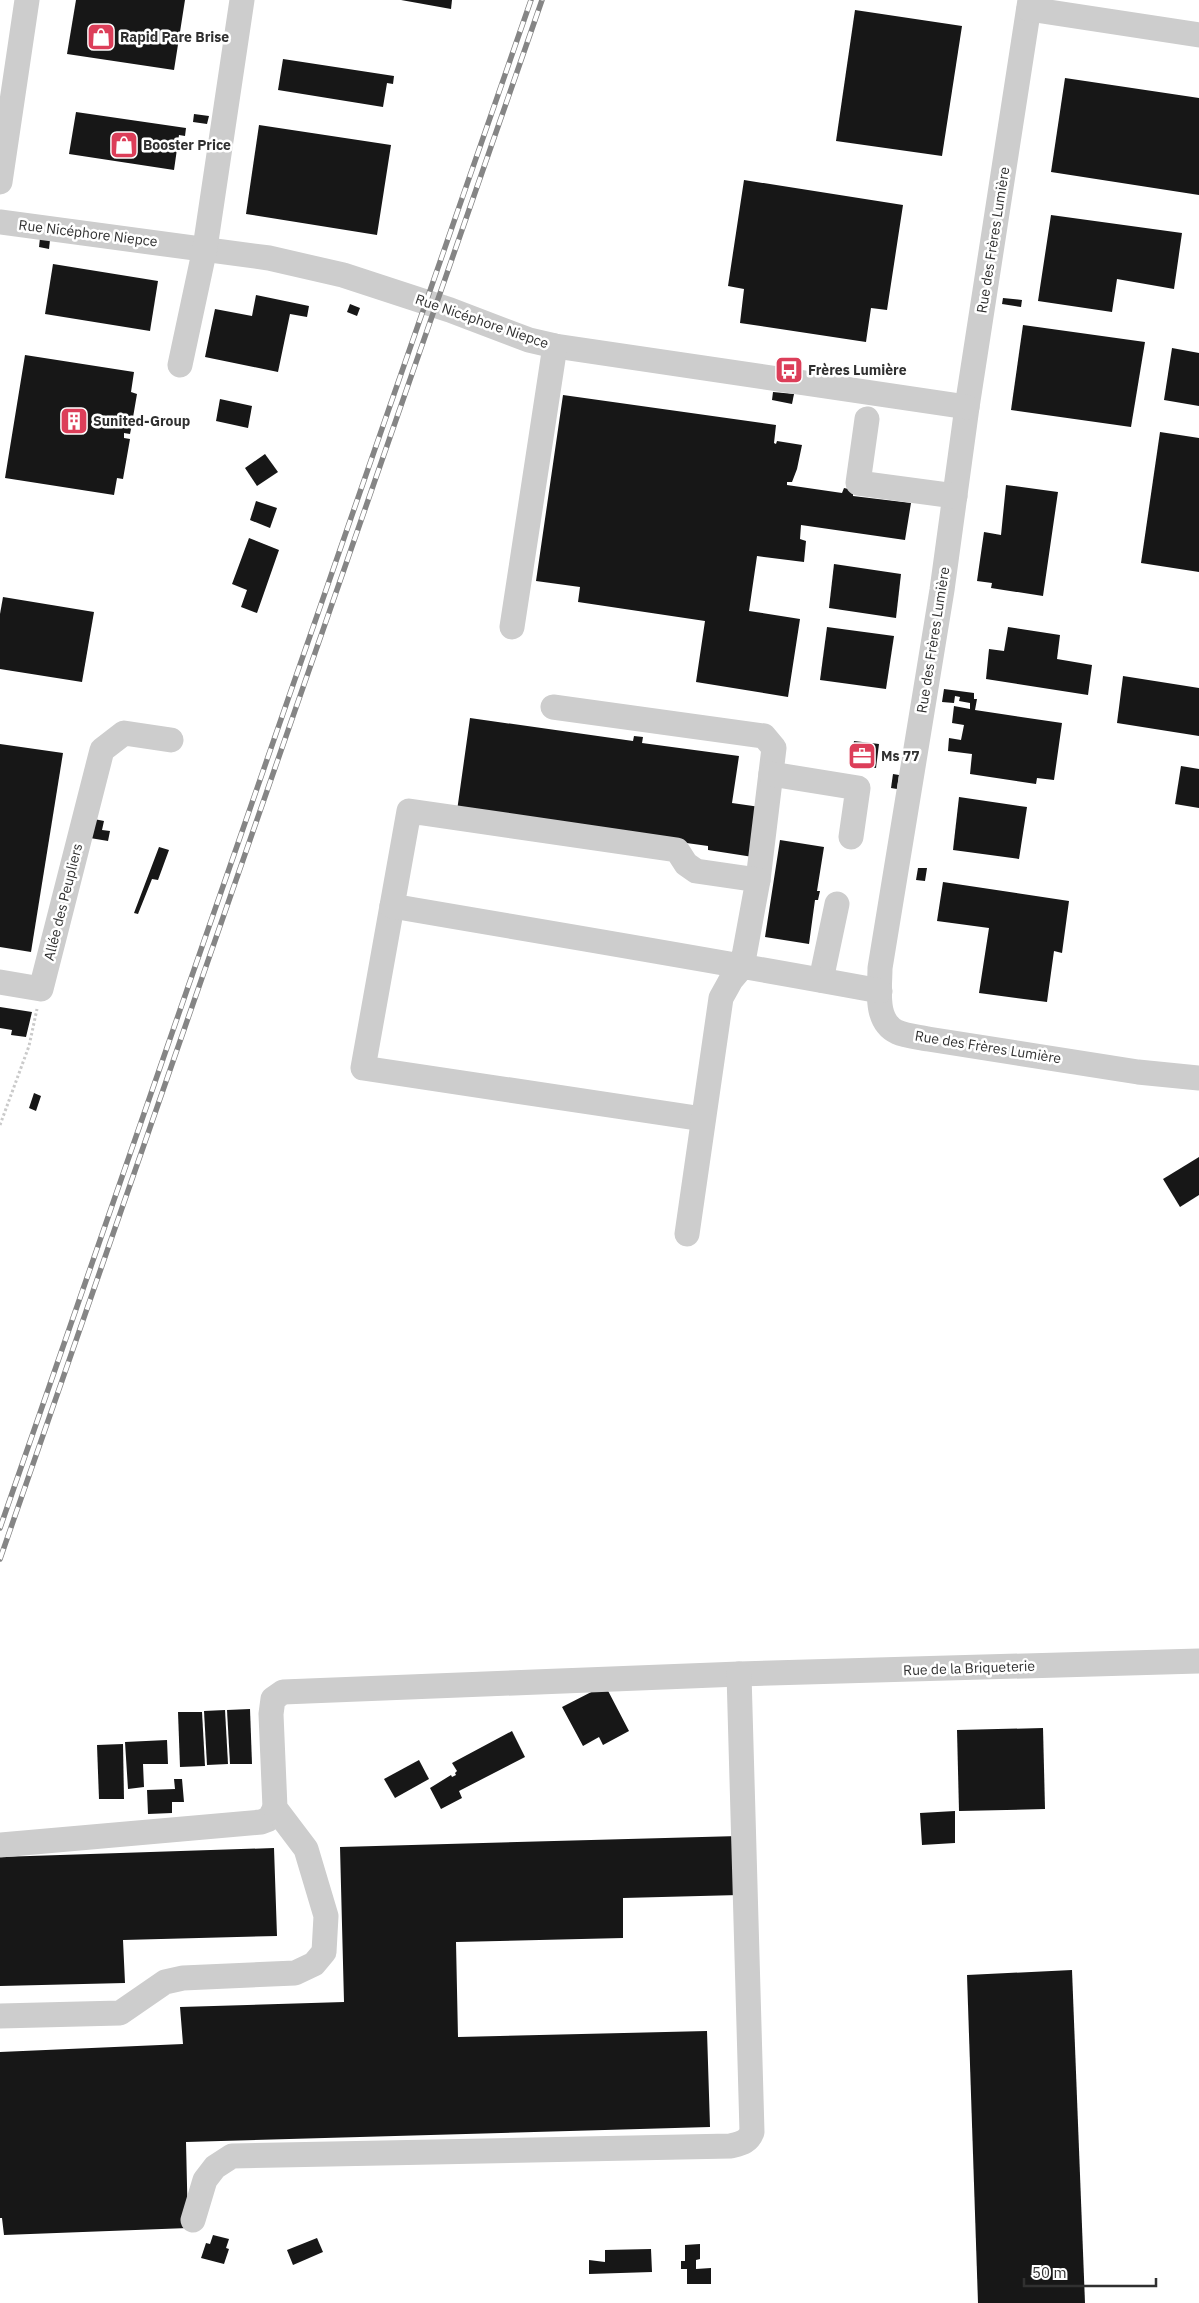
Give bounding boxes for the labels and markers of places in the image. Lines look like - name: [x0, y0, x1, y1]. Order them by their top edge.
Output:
- shop icon: Rapid Pare Brise: [86, 22, 116, 52]
- place label: Rapid Pare Brise: [120, 28, 229, 46]
- shop icon: Booster Price: [109, 130, 139, 160]
- place label: Booster Price: [143, 136, 231, 154]
- bus stop icon: Frères Lumière: [774, 355, 804, 385]
- place label: Frères Lumière: [808, 361, 907, 379]
- building icon: Sunited-Group: [59, 406, 89, 436]
- place label: Sunited-Group: [93, 412, 190, 430]
- office icon: Ms 77: [847, 741, 877, 771]
- place label: Ms 77: [881, 747, 920, 765]

